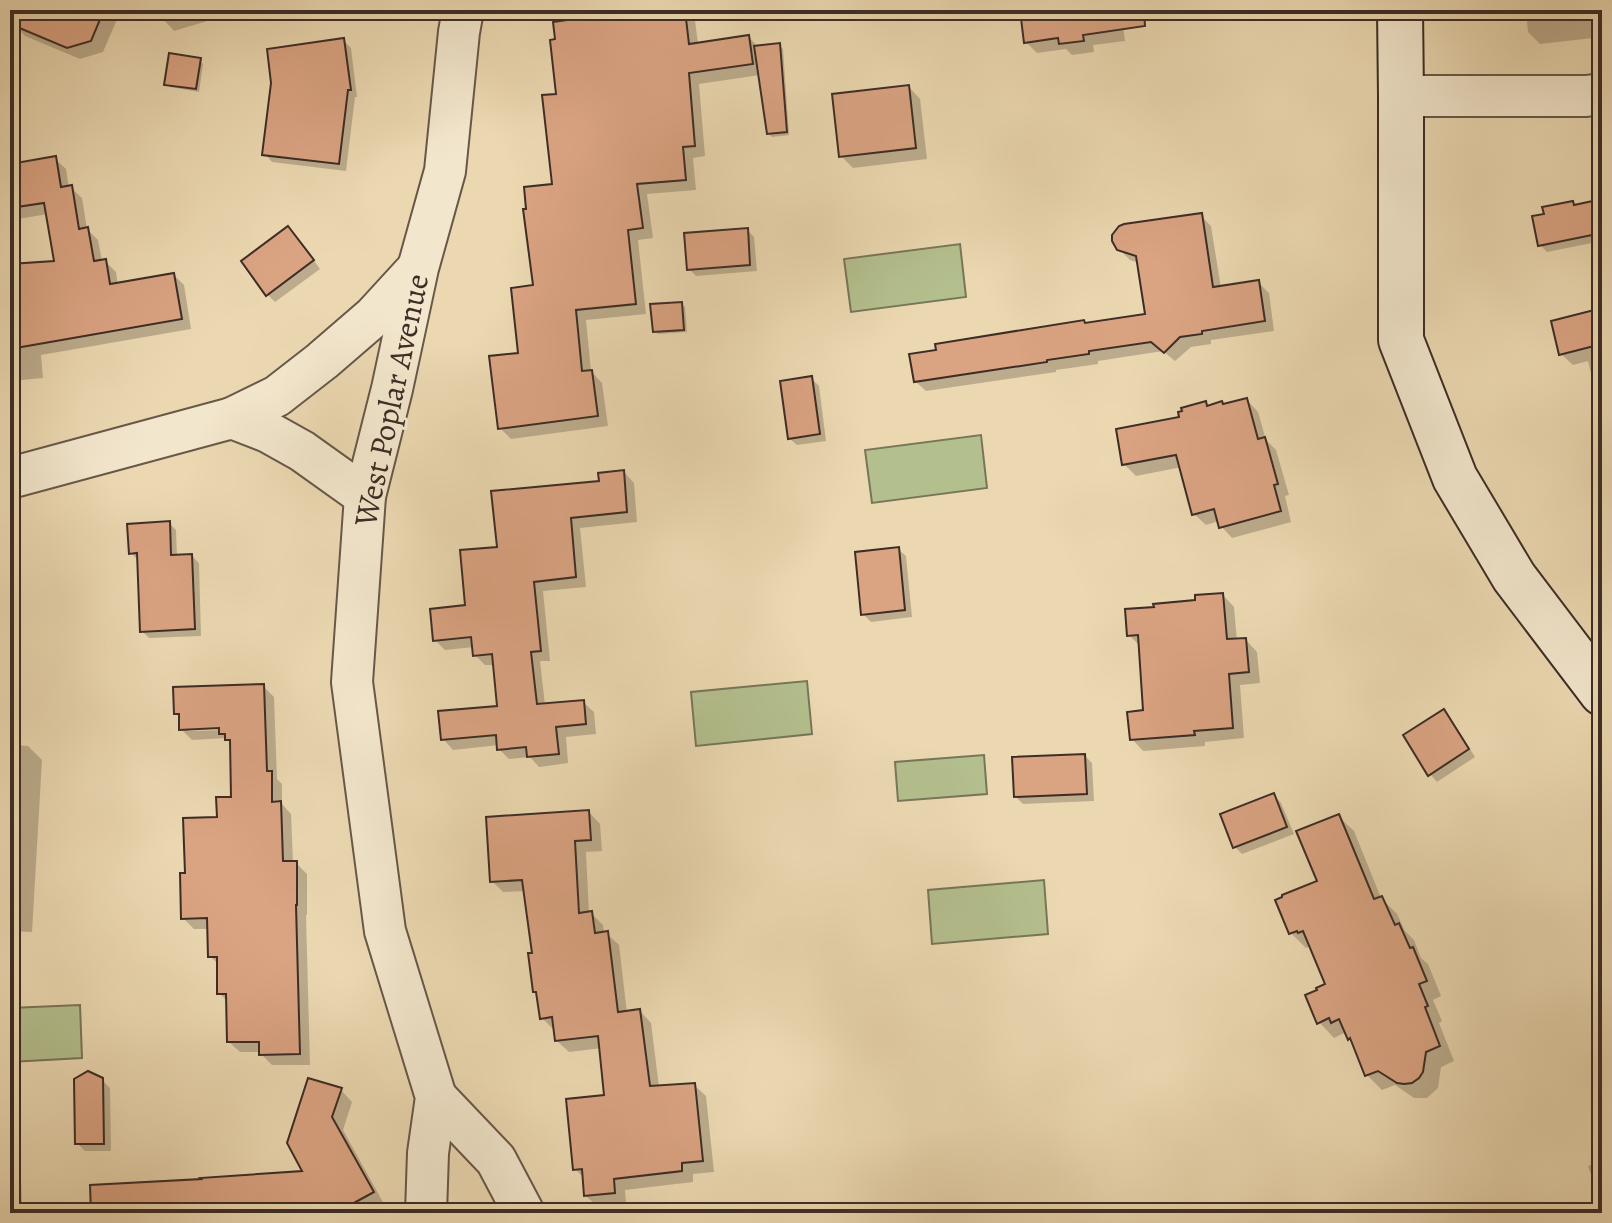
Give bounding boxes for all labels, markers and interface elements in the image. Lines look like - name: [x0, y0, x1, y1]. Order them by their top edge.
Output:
- street label: West Poplar Avenue: [343, 270, 439, 531]

